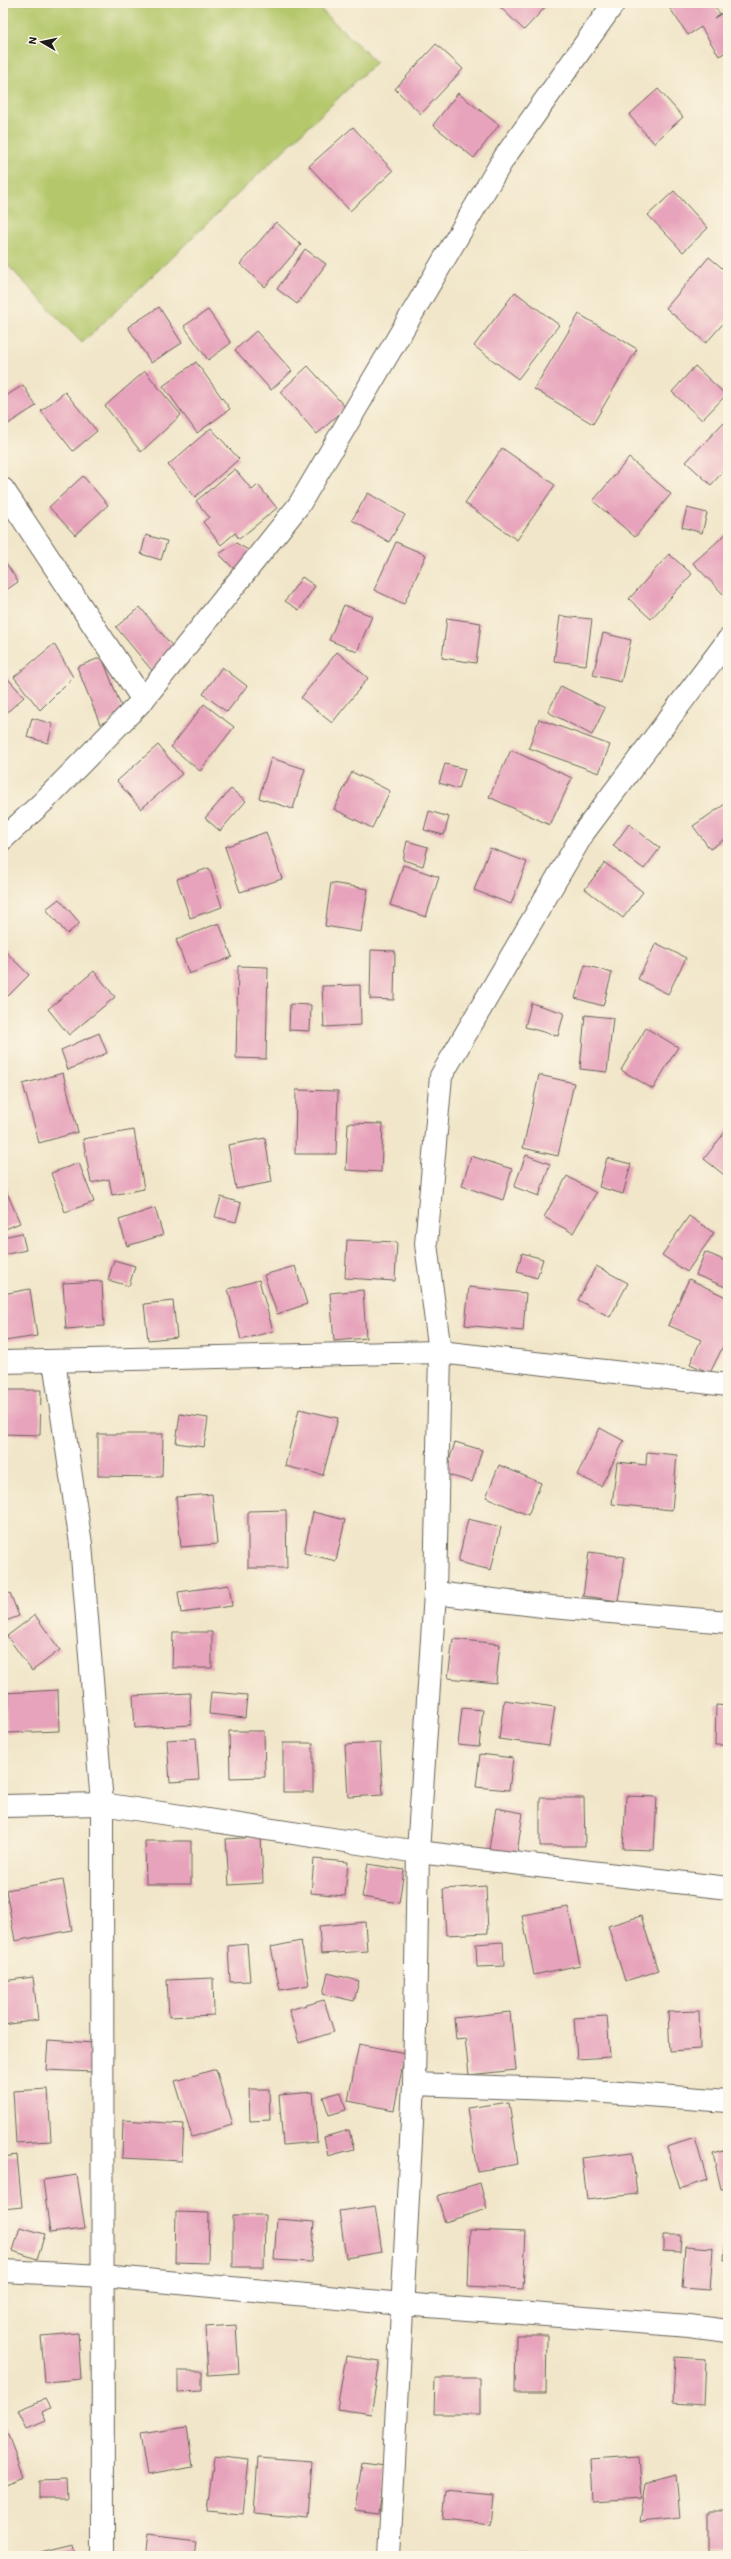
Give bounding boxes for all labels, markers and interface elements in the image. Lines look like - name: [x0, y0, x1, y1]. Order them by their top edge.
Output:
- north arrow: [22, 22, 62, 62]
- text: N: [26, 36, 40, 45]

